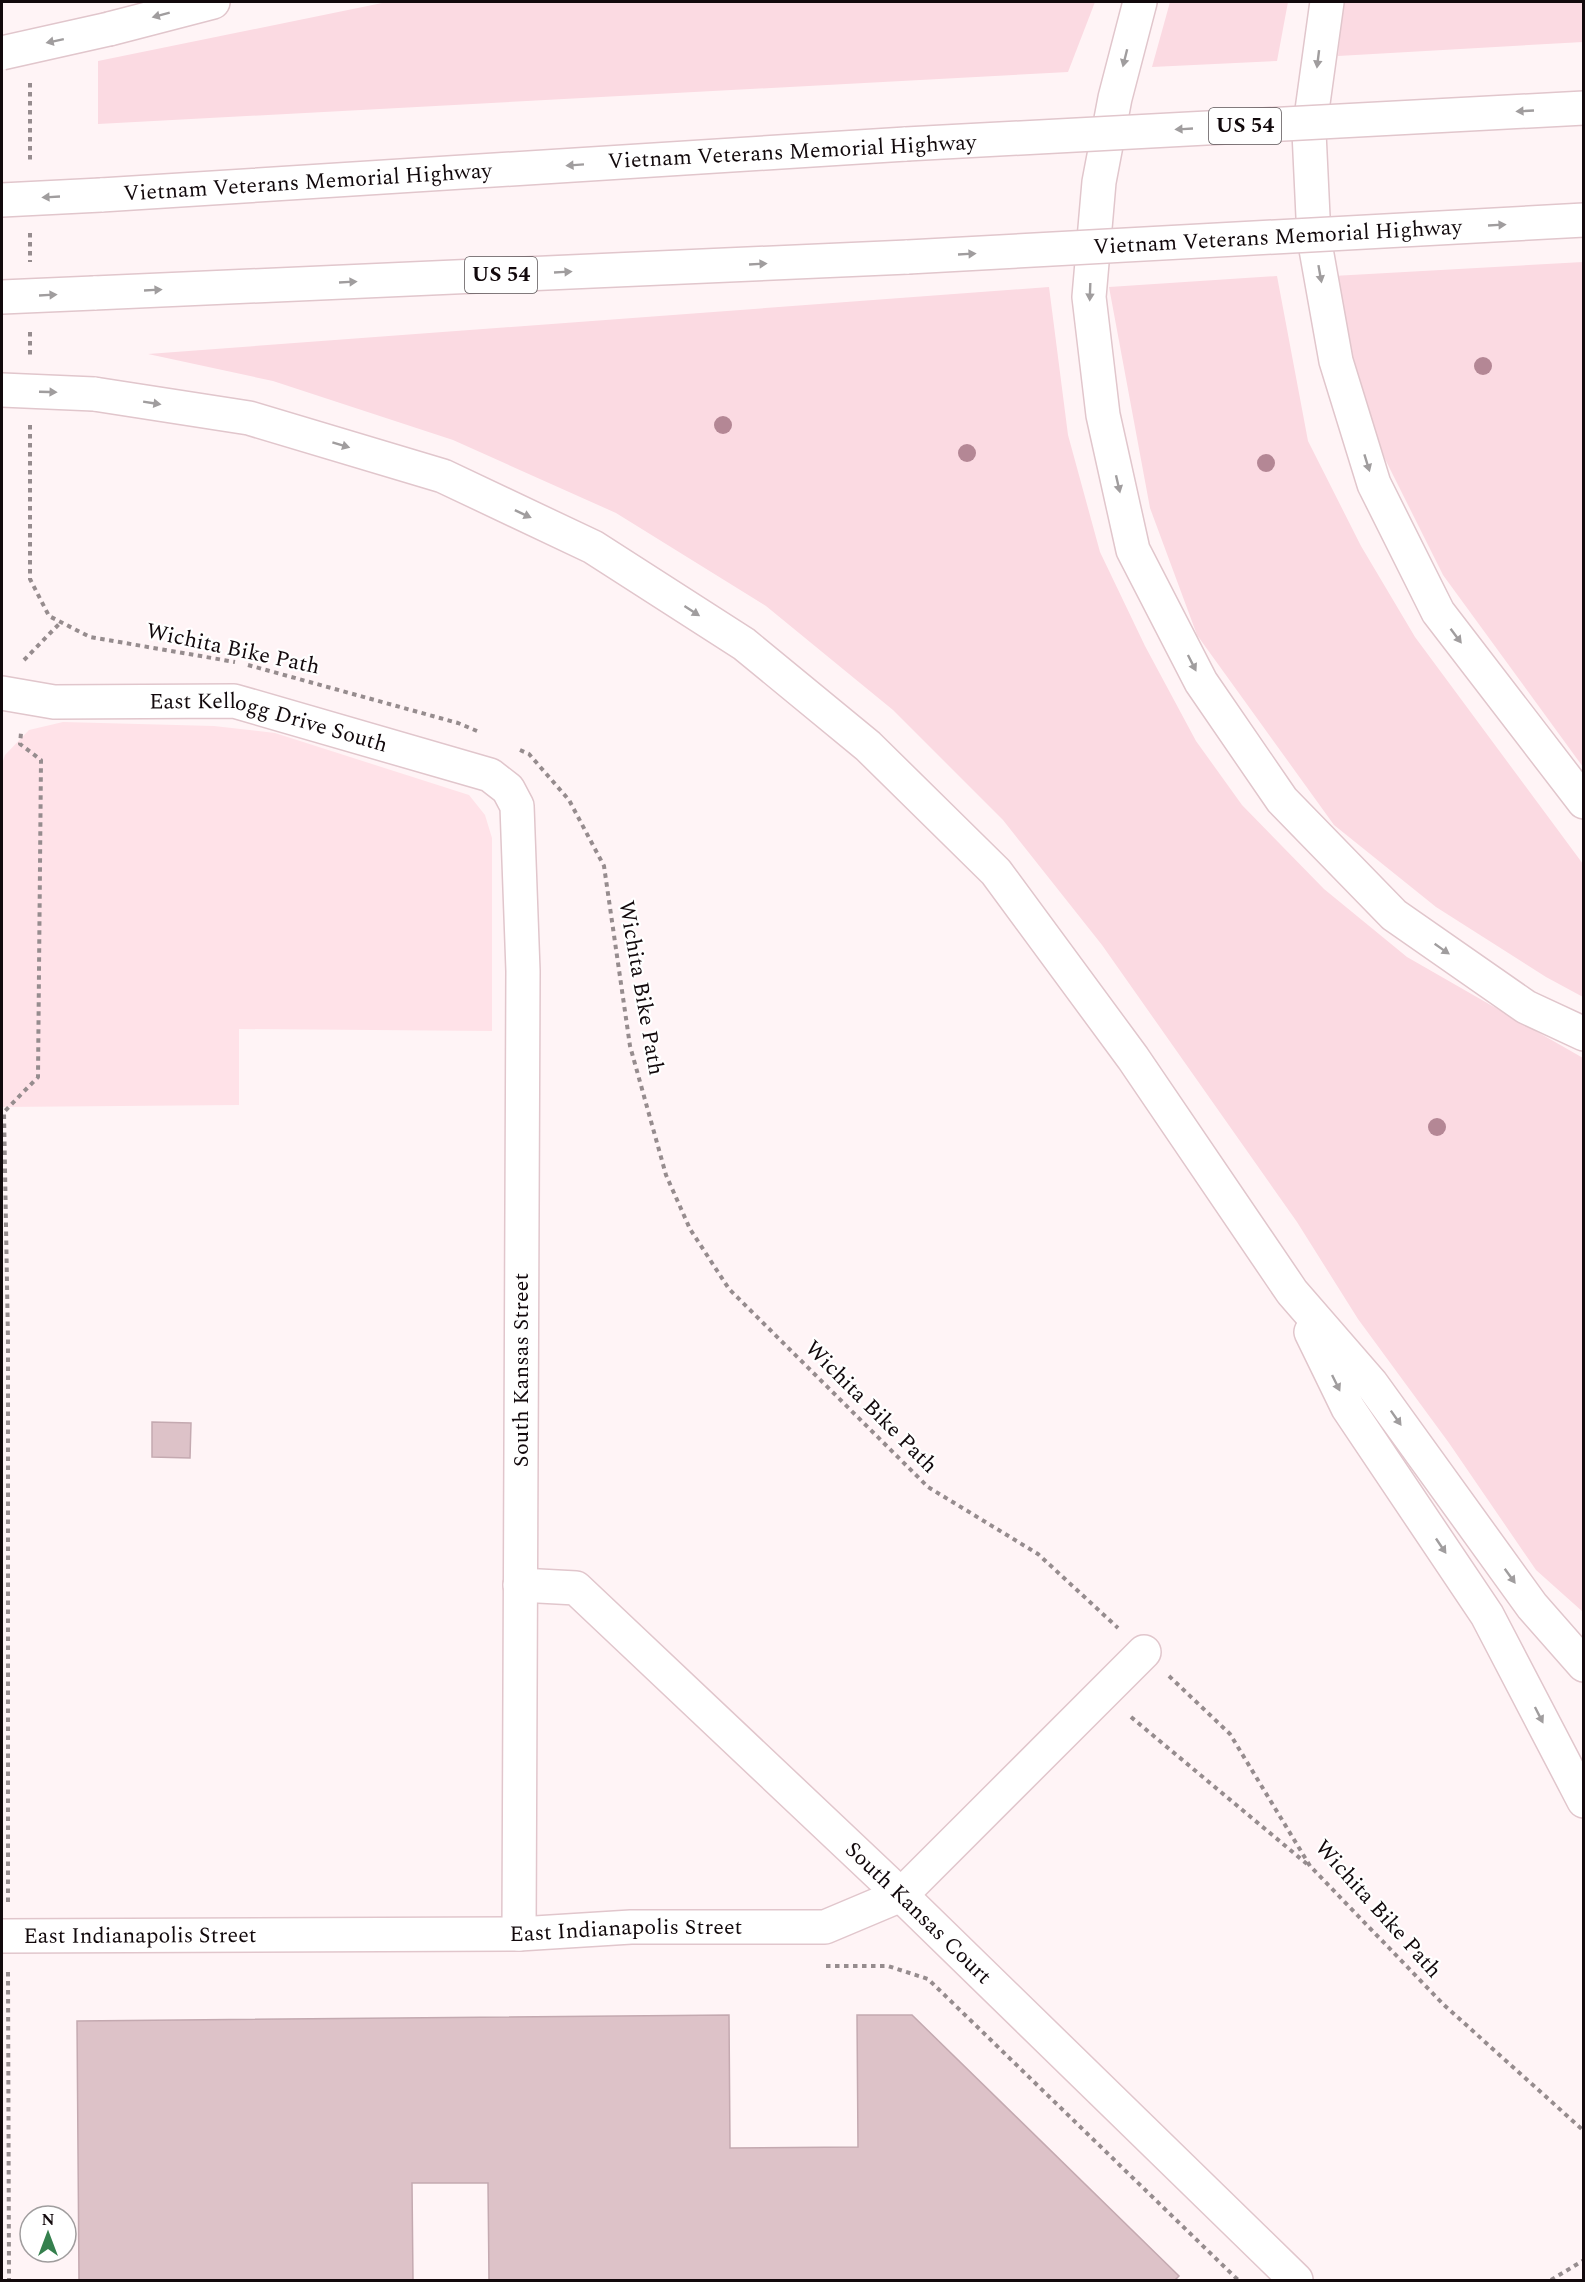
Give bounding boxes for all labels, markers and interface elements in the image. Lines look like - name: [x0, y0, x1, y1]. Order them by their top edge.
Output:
- one-way arrow: [152, 11, 170, 21]
- one-way arrow: [46, 37, 65, 46]
- one-way arrow: [1120, 49, 1130, 67]
- one-way arrow: [1313, 50, 1323, 69]
- one-way arrow: [1516, 106, 1535, 116]
- road number: US 54: [1209, 108, 1281, 144]
- one-way arrow: [1174, 125, 1193, 134]
- street label: Vietnam Veterans Memorial Highway: [607, 126, 979, 178]
- street label: Vietnam Veterans Memorial Highway: [122, 154, 494, 210]
- one-way arrow: [565, 160, 584, 170]
- one-way arrow: [42, 193, 61, 202]
- street label: Vietnam Veterans Memorial Highway: [1092, 210, 1464, 263]
- one-way arrow: [1487, 220, 1506, 229]
- one-way arrow: [957, 249, 976, 258]
- road number: US 54: [465, 257, 537, 293]
- one-way arrow: [749, 259, 768, 268]
- one-way arrow: [1316, 265, 1325, 284]
- one-way arrow: [554, 268, 573, 277]
- one-way arrow: [338, 277, 357, 286]
- one-way arrow: [1086, 282, 1095, 301]
- one-way arrow: [143, 286, 162, 295]
- one-way arrow: [38, 291, 57, 300]
- one-way arrow: [38, 387, 57, 396]
- one-way arrow: [142, 398, 161, 407]
- one-way arrow: [332, 441, 350, 450]
- one-way arrow: [1363, 454, 1372, 472]
- one-way arrow: [1114, 475, 1124, 493]
- one-way arrow: [515, 509, 532, 518]
- one-way arrow: [684, 605, 700, 616]
- street label: Wichita Bike Path: [143, 614, 323, 684]
- one-way arrow: [1450, 628, 1462, 643]
- one-way arrow: [1187, 655, 1197, 672]
- street label: East Kellogg Drive South: [149, 684, 392, 761]
- street label: Wichita Bike Path: [609, 898, 673, 1078]
- one-way arrow: [1434, 943, 1450, 954]
- street label: South Kansas Street: [505, 1273, 538, 1467]
- street label: Wichita Bike Path: [797, 1333, 945, 1481]
- one-way arrow: [1331, 1374, 1341, 1391]
- one-way arrow: [1390, 1410, 1402, 1426]
- one-way arrow: [1435, 1538, 1447, 1554]
- one-way arrow: [1504, 1568, 1516, 1584]
- one-way arrow: [1534, 1707, 1544, 1724]
- street label: Wichita Bike Path: [1307, 1832, 1449, 1986]
- street label: South Kansas Court: [837, 1834, 1000, 1992]
- street label: East Indianapolis Street: [509, 1910, 743, 1951]
- street label: East Indianapolis Street: [23, 1919, 257, 1952]
- north arrow: [18, 2204, 78, 2264]
- text: N: [41, 2208, 55, 2232]

